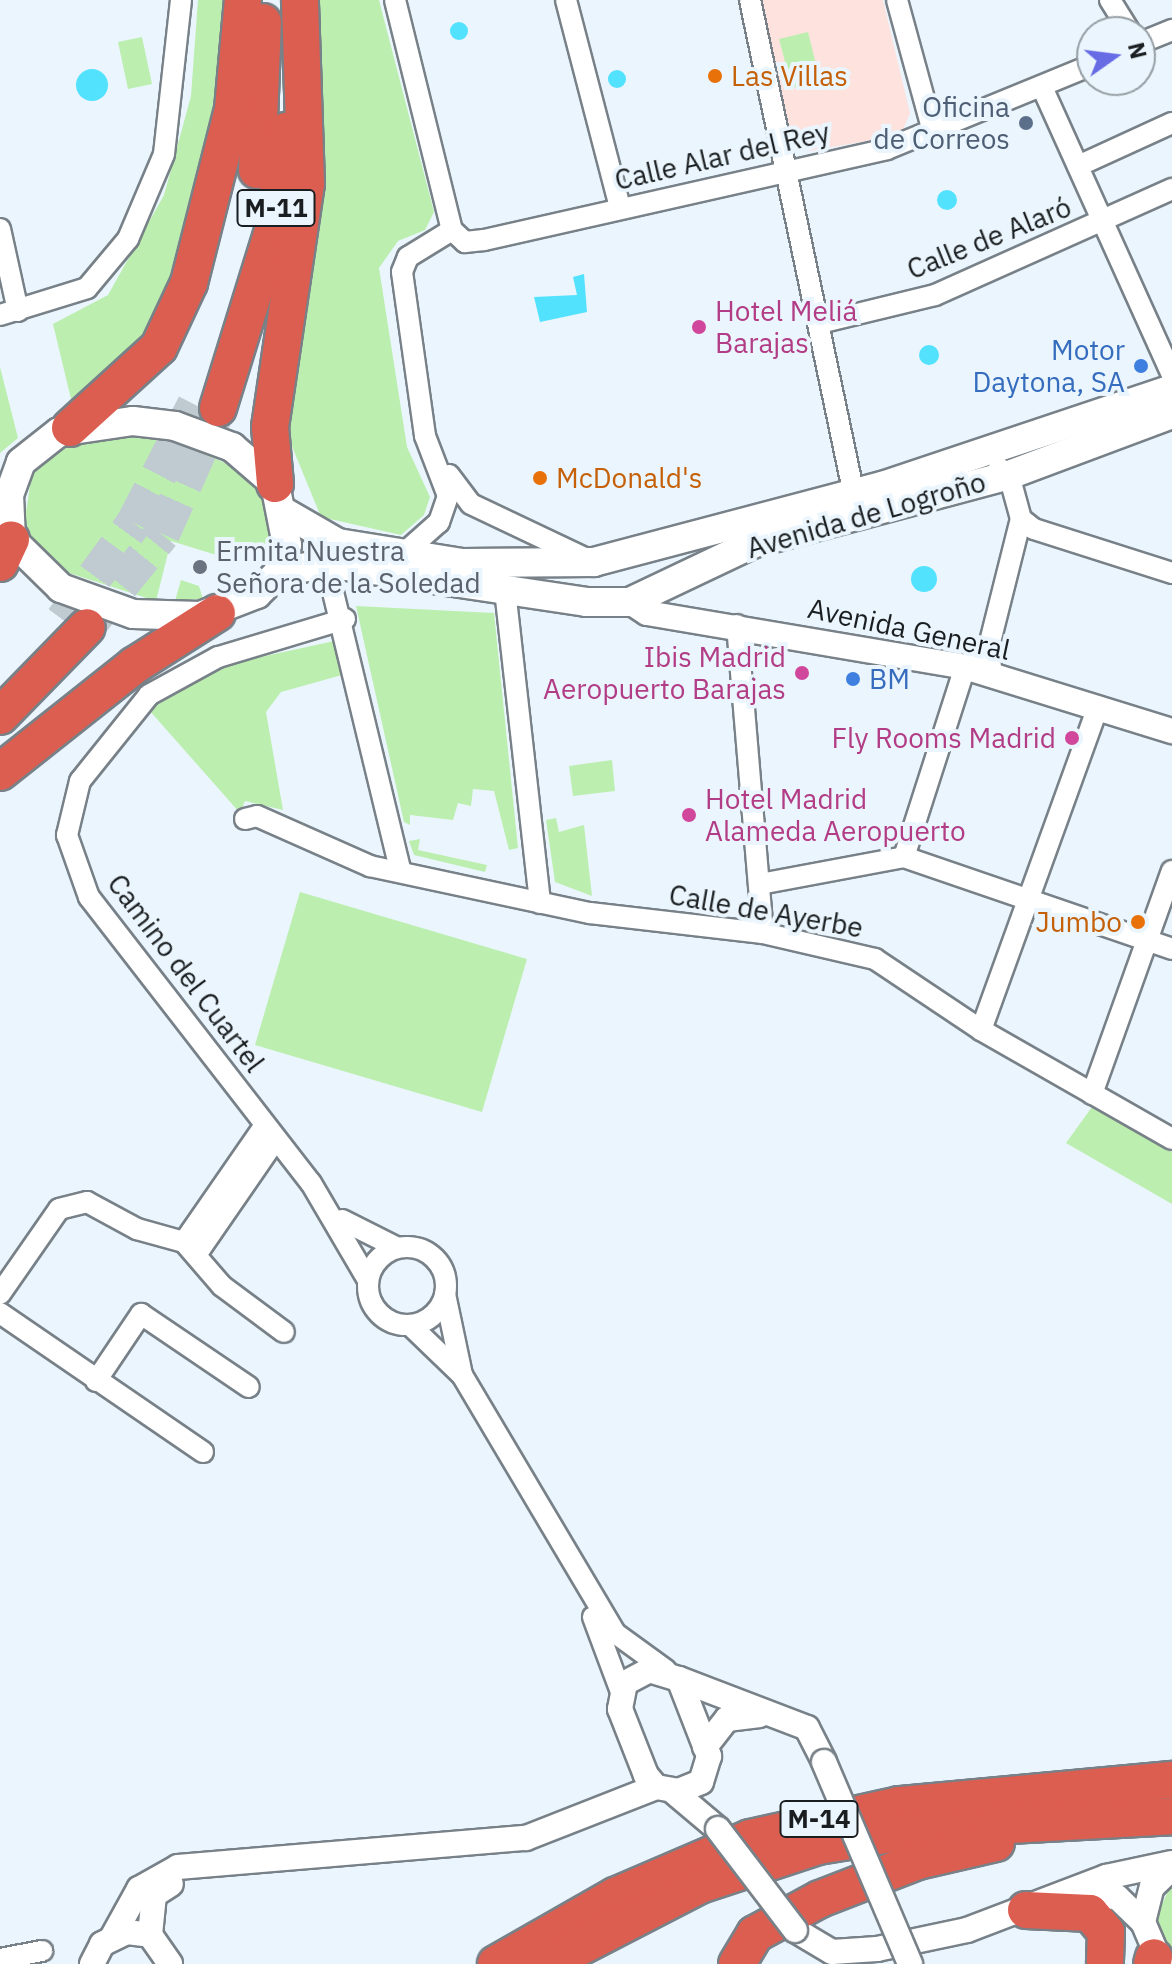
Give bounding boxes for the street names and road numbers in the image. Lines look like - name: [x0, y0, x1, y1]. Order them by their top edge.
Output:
- street label: Calle Alar del Rey: [611, 115, 833, 197]
- road number: M-11: [236, 186, 316, 230]
- street label: Calle de Alaró: [902, 190, 1076, 286]
- street label: Avenida de Logroño: [743, 465, 989, 565]
- street label: Avenida General: [805, 591, 1013, 667]
- street label: Camino del Cuartel: [101, 867, 271, 1079]
- street label: Calle de Ayerbe: [666, 877, 866, 945]
- road number: M-14: [779, 1797, 859, 1841]

